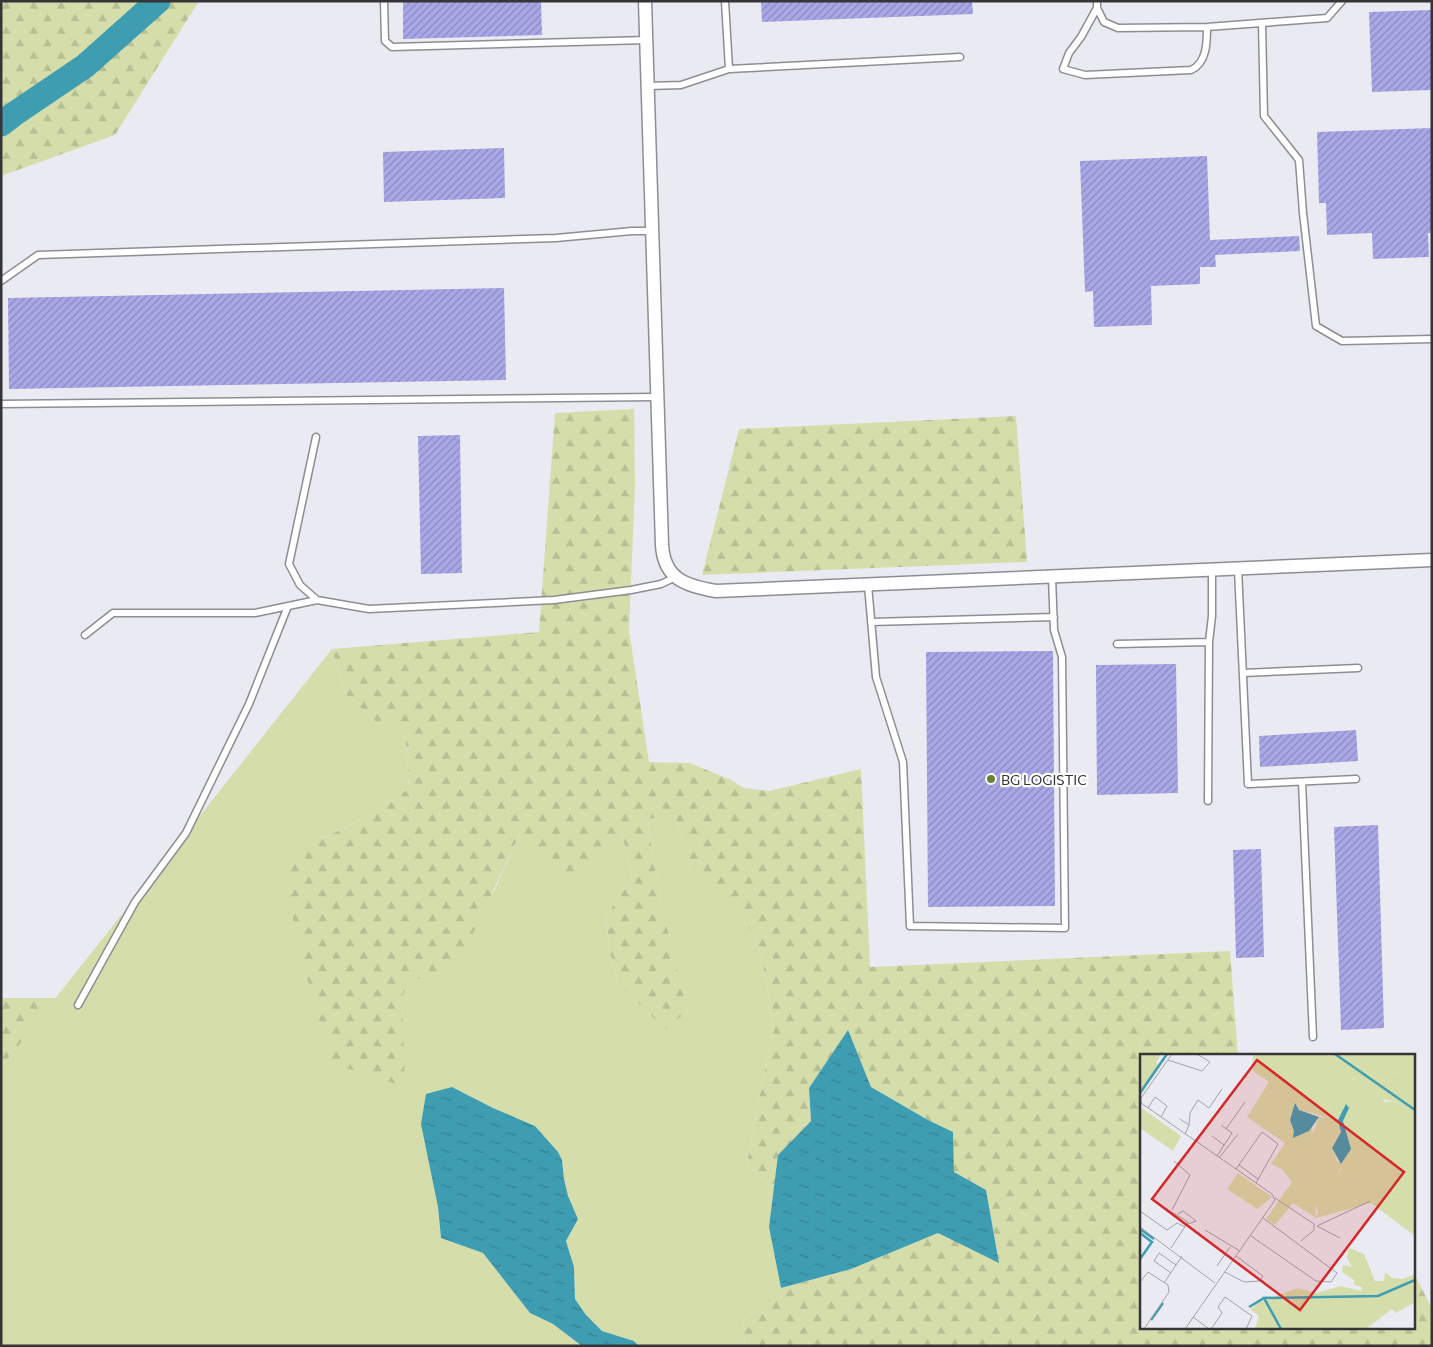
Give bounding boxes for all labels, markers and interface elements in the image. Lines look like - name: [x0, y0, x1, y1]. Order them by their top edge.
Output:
- place label: BG LOGISTIC: [1001, 771, 1087, 788]
- marker: BG LOGISTIC: [985, 773, 997, 785]
- inset map: [1140, 1054, 1416, 1330]

